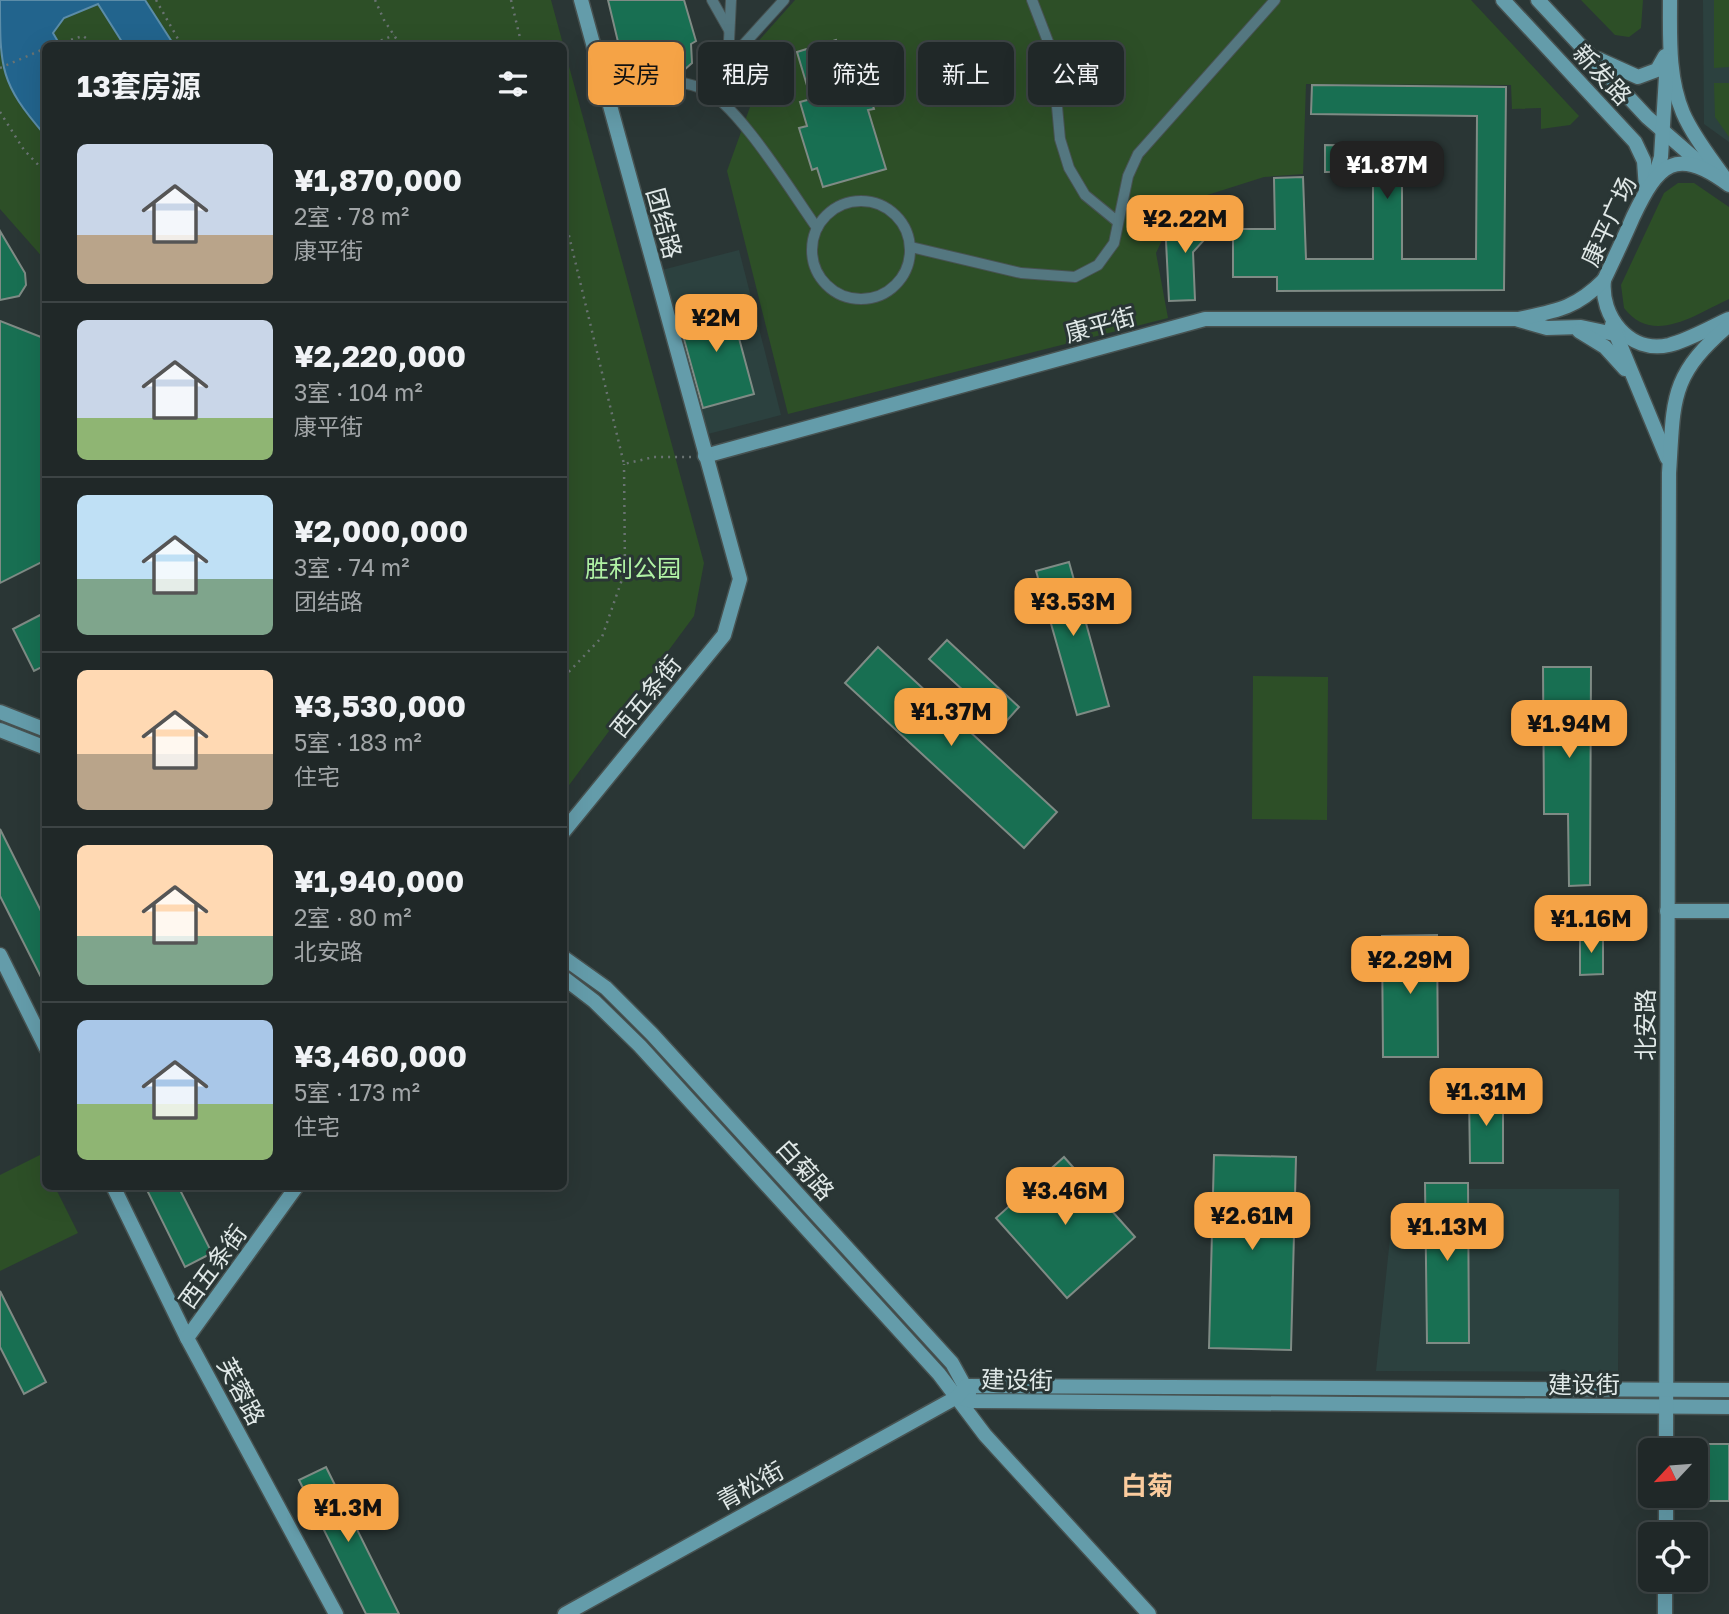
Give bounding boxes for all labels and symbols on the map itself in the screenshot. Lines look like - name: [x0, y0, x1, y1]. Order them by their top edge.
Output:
- street label: 新发路: [1568, 38, 1638, 110]
- pin: ¥1.87M: [1330, 142, 1444, 201]
- street label: 康平广场: [1575, 171, 1641, 271]
- street label: 团结路: [642, 184, 688, 262]
- pin: ¥2.22M: [1128, 196, 1242, 255]
- pin: ¥2M: [682, 294, 750, 354]
- street label: 康平街: [1061, 301, 1139, 347]
- park label: 胜利公园: [585, 553, 681, 582]
- pin: ¥3.53M: [1016, 578, 1130, 638]
- street label: 西五条街: [604, 650, 686, 742]
- pin: ¥1.37M: [894, 688, 1008, 748]
- pin: ¥1.94M: [1512, 700, 1626, 760]
- pin: ¥1.16M: [1534, 895, 1648, 955]
- pin: ¥2.29M: [1353, 936, 1467, 996]
- street label: 北安路: [1630, 989, 1659, 1061]
- pin: ¥1.31M: [1429, 1068, 1543, 1128]
- street label: 白菊路: [771, 1133, 841, 1205]
- pin: ¥3.46M: [1008, 1168, 1122, 1227]
- pin: ¥2.61M: [1195, 1192, 1309, 1252]
- pin: ¥1.13M: [1390, 1204, 1504, 1263]
- street label: 西五条街: [172, 1219, 252, 1313]
- street label: 芙蓉路: [212, 1352, 272, 1430]
- street label: 建设街: [981, 1364, 1053, 1394]
- street label: 建设街: [1548, 1369, 1620, 1398]
- north arrow: [1638, 1438, 1708, 1508]
- street label: 青松街: [711, 1455, 789, 1515]
- district label: 白菊: [1121, 1470, 1173, 1501]
- pin: ¥1.3M: [299, 1484, 397, 1544]

